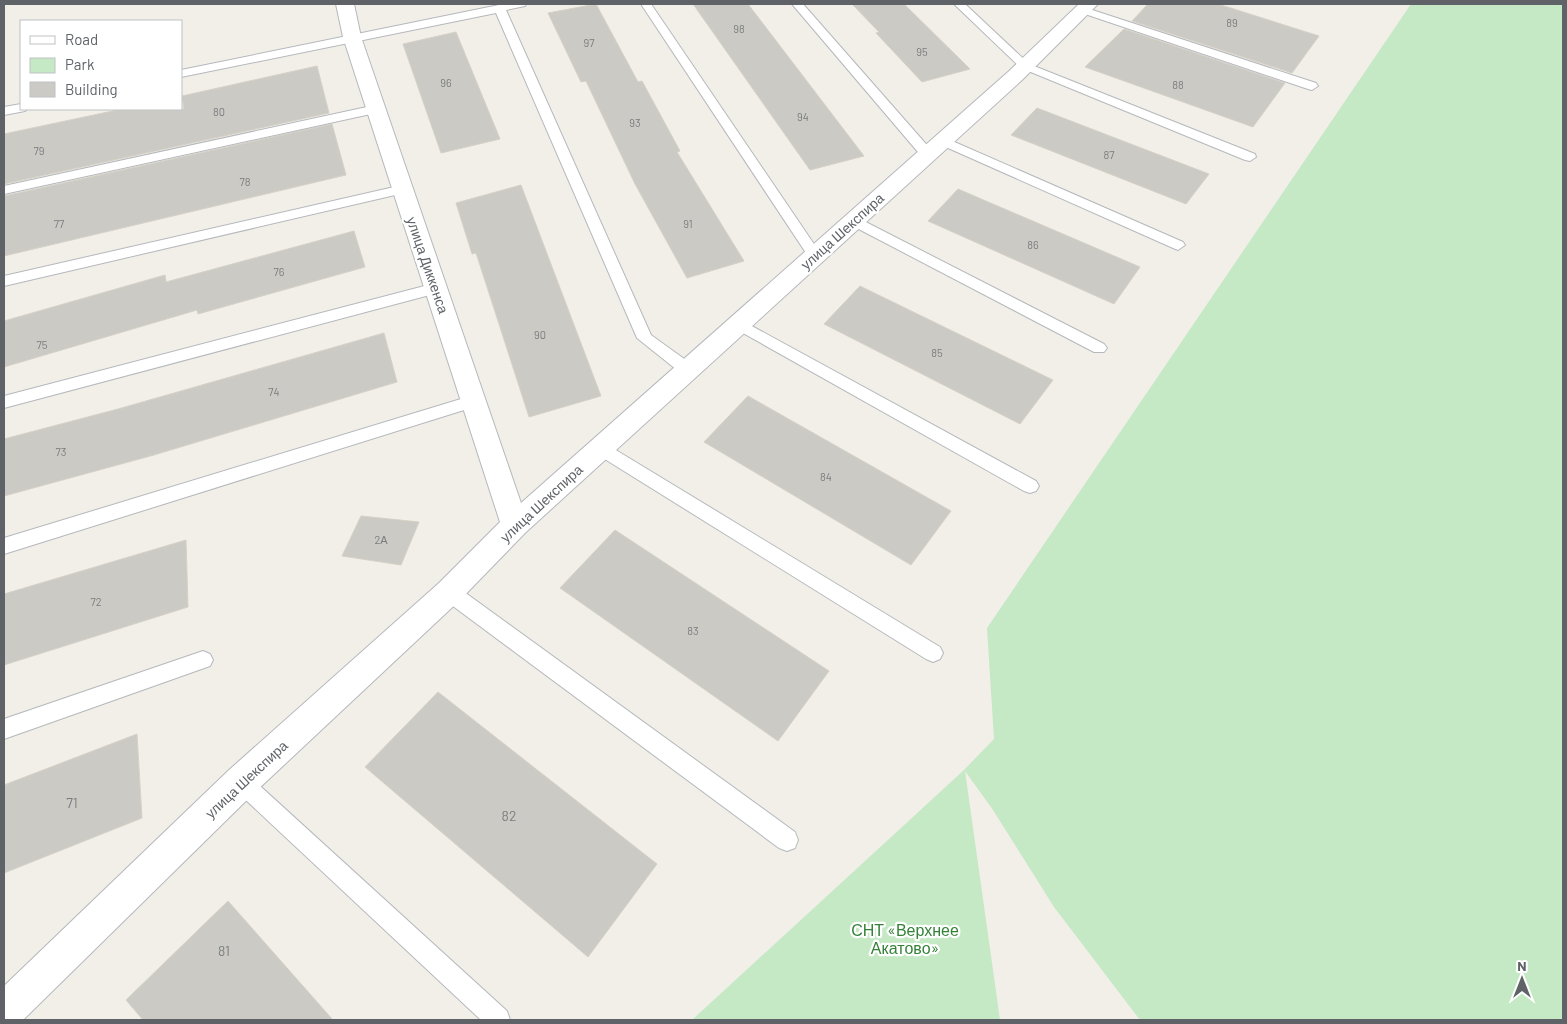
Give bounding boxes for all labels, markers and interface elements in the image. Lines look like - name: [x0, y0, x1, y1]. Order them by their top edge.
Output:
- house number: 89: [1226, 16, 1238, 29]
- legend: [20, 20, 182, 110]
- house number: 98: [733, 22, 745, 35]
- text: Road: [65, 30, 98, 48]
- house number: 97: [584, 36, 594, 49]
- house number: 95: [916, 45, 928, 58]
- text: Park: [65, 55, 95, 73]
- house number: 96: [440, 76, 452, 89]
- house number: 88: [1172, 78, 1184, 91]
- text: Building: [65, 80, 118, 98]
- house number: 80: [213, 105, 225, 118]
- house number: 94: [797, 110, 809, 123]
- house number: 93: [629, 116, 641, 129]
- house number: 79: [34, 144, 45, 157]
- house number: 87: [1104, 148, 1114, 161]
- house number: 78: [240, 175, 251, 188]
- street label: улица Шекспира: [797, 189, 887, 273]
- street label: улица Диккенса: [403, 214, 453, 316]
- house number: 77: [54, 217, 64, 230]
- house number: 91: [683, 217, 693, 230]
- house number: 86: [1027, 238, 1039, 251]
- house number: 76: [274, 265, 285, 278]
- house number: 90: [534, 328, 546, 341]
- house number: 75: [37, 338, 48, 351]
- house number: 85: [931, 346, 943, 359]
- house number: 74: [268, 385, 280, 398]
- house number: 73: [56, 445, 66, 458]
- street label: улица Шекспира: [496, 460, 586, 545]
- house number: 84: [820, 470, 832, 483]
- house number: 2А: [374, 533, 388, 546]
- house number: 72: [90, 595, 102, 608]
- house number: 83: [687, 624, 699, 637]
- street label: улица Шекспира: [201, 736, 291, 821]
- house number: 71: [66, 794, 78, 811]
- house number: 82: [502, 807, 516, 824]
- park label: СНТ «Верхнее Акатово»: [851, 920, 959, 957]
- house number: 81: [218, 942, 230, 959]
- north arrow: [1497, 954, 1547, 1004]
- text: N: [1517, 957, 1527, 974]

